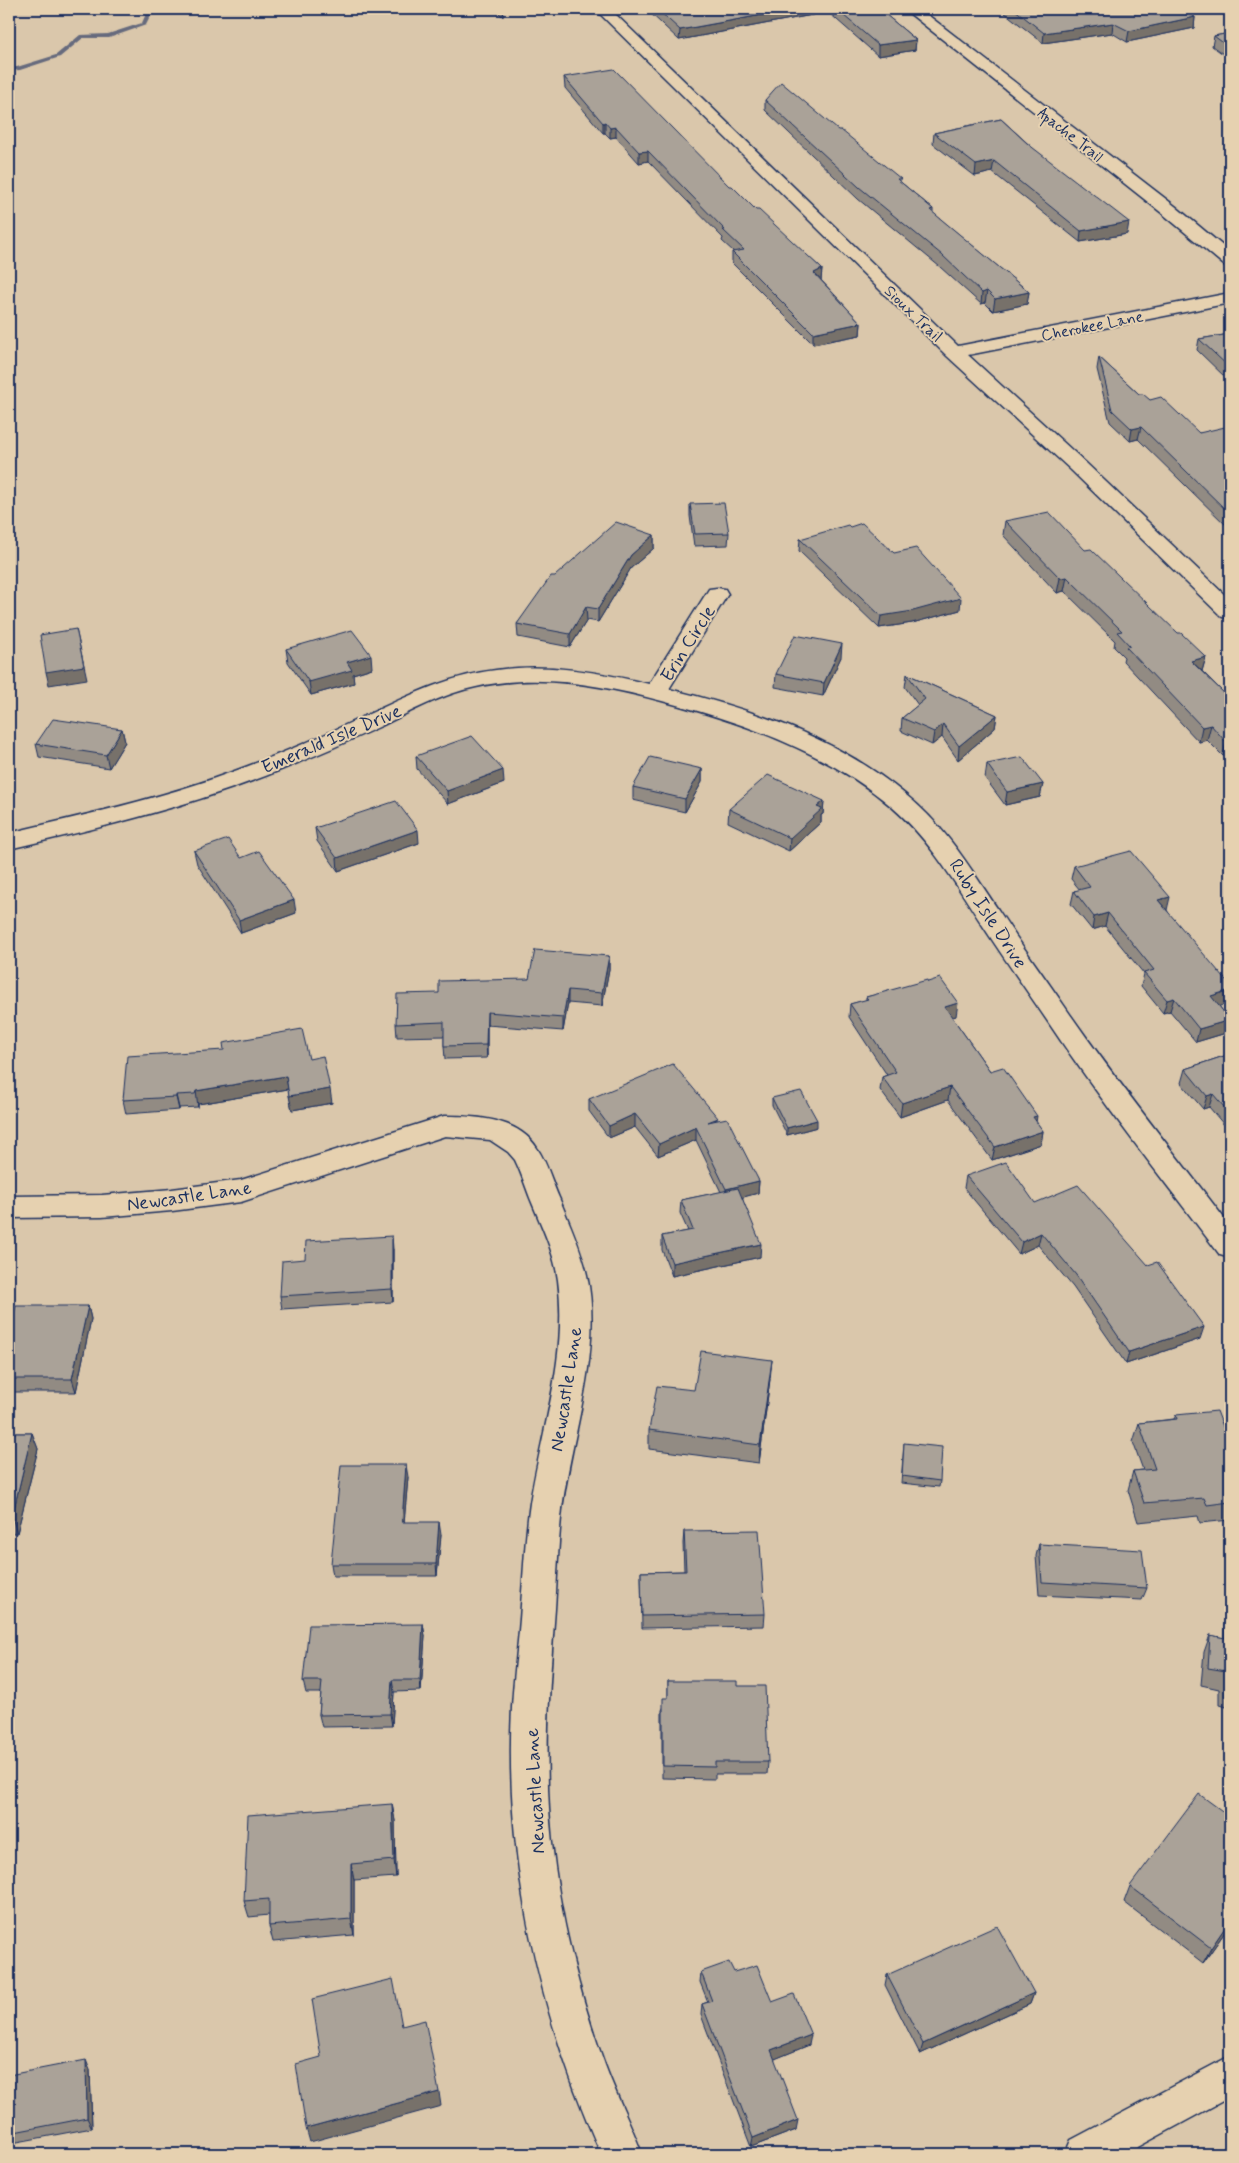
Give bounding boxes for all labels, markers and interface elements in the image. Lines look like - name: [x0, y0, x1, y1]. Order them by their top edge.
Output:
- street label: Apache Trail: [1032, 103, 1107, 168]
- street label: Sioux Trail: [879, 281, 947, 347]
- street label: Cherokee Lane: [1039, 306, 1145, 347]
- street label: Erin Circle: [655, 601, 722, 687]
- street label: Emerald Isle Drive: [258, 699, 405, 780]
- street label: Ruby Isle Drive: [943, 854, 1033, 974]
- street label: Newcastle Lane: [125, 1175, 253, 1218]
- street label: Newcastle Lane: [544, 1325, 589, 1453]
- street label: Newcastle Lane: [520, 1727, 551, 1854]

